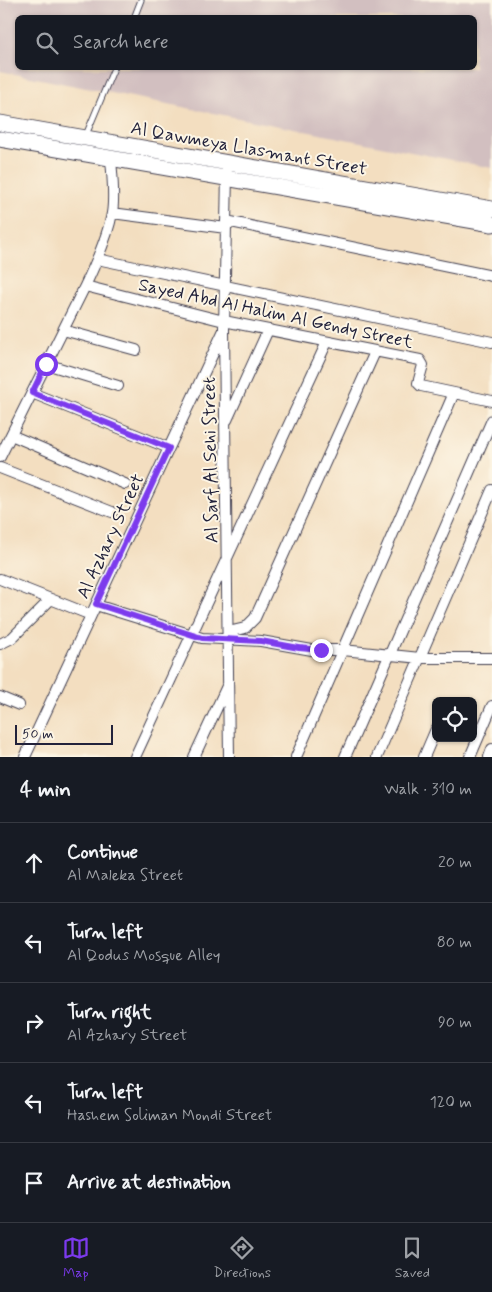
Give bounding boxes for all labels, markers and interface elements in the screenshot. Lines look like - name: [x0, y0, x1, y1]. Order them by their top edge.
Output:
- search box: [15, 15, 477, 70]
- icon: search: [33, 29, 61, 57]
- text: Search here: [73, 30, 169, 55]
- street label: Al Qawmeya Llasmant Street: [129, 116, 369, 182]
- street label: Sayed Abd Al Halim Al Gendy Street: [136, 273, 416, 355]
- route start: [35, 353, 58, 376]
- street label: Al Sarf Al Sehi Street: [198, 376, 224, 543]
- street label: Al Azhary Street: [71, 470, 150, 603]
- route end: [310, 639, 333, 662]
- map controls: [432, 697, 477, 742]
- button: locate: [432, 697, 477, 742]
- scale bar: [15, 722, 112, 745]
- text: 50 m: [22, 725, 53, 743]
- text: 4 min: [20, 776, 71, 804]
- text: Walk · 310 m: [384, 779, 472, 800]
- text: Continue: [67, 840, 138, 865]
- icon: ahead: [20, 849, 48, 877]
- text: 20 m: [438, 852, 472, 873]
- text: Al Maleka Street: [67, 865, 183, 886]
- text: Turn left: [67, 920, 143, 945]
- icon: left: [20, 929, 48, 957]
- text: 80 m: [437, 932, 472, 953]
- text: Al Qodus Mosque Alley: [67, 945, 220, 966]
- text: Turn right: [67, 1000, 151, 1025]
- icon: right: [20, 1009, 48, 1037]
- text: 90 m: [438, 1012, 472, 1033]
- text: Al Azhary Street: [67, 1025, 187, 1046]
- text: Turn left: [67, 1080, 143, 1105]
- icon: left: [20, 1089, 48, 1117]
- text: 120 m: [430, 1092, 472, 1113]
- text: Hashem Soliman Mondi Street: [67, 1105, 273, 1126]
- icon: arrive: [20, 1169, 48, 1197]
- text: Arrive at destination: [67, 1170, 231, 1195]
- tab: Map: [62, 1234, 90, 1282]
- tab: Directions: [214, 1234, 271, 1282]
- tab: Saved: [395, 1234, 430, 1282]

